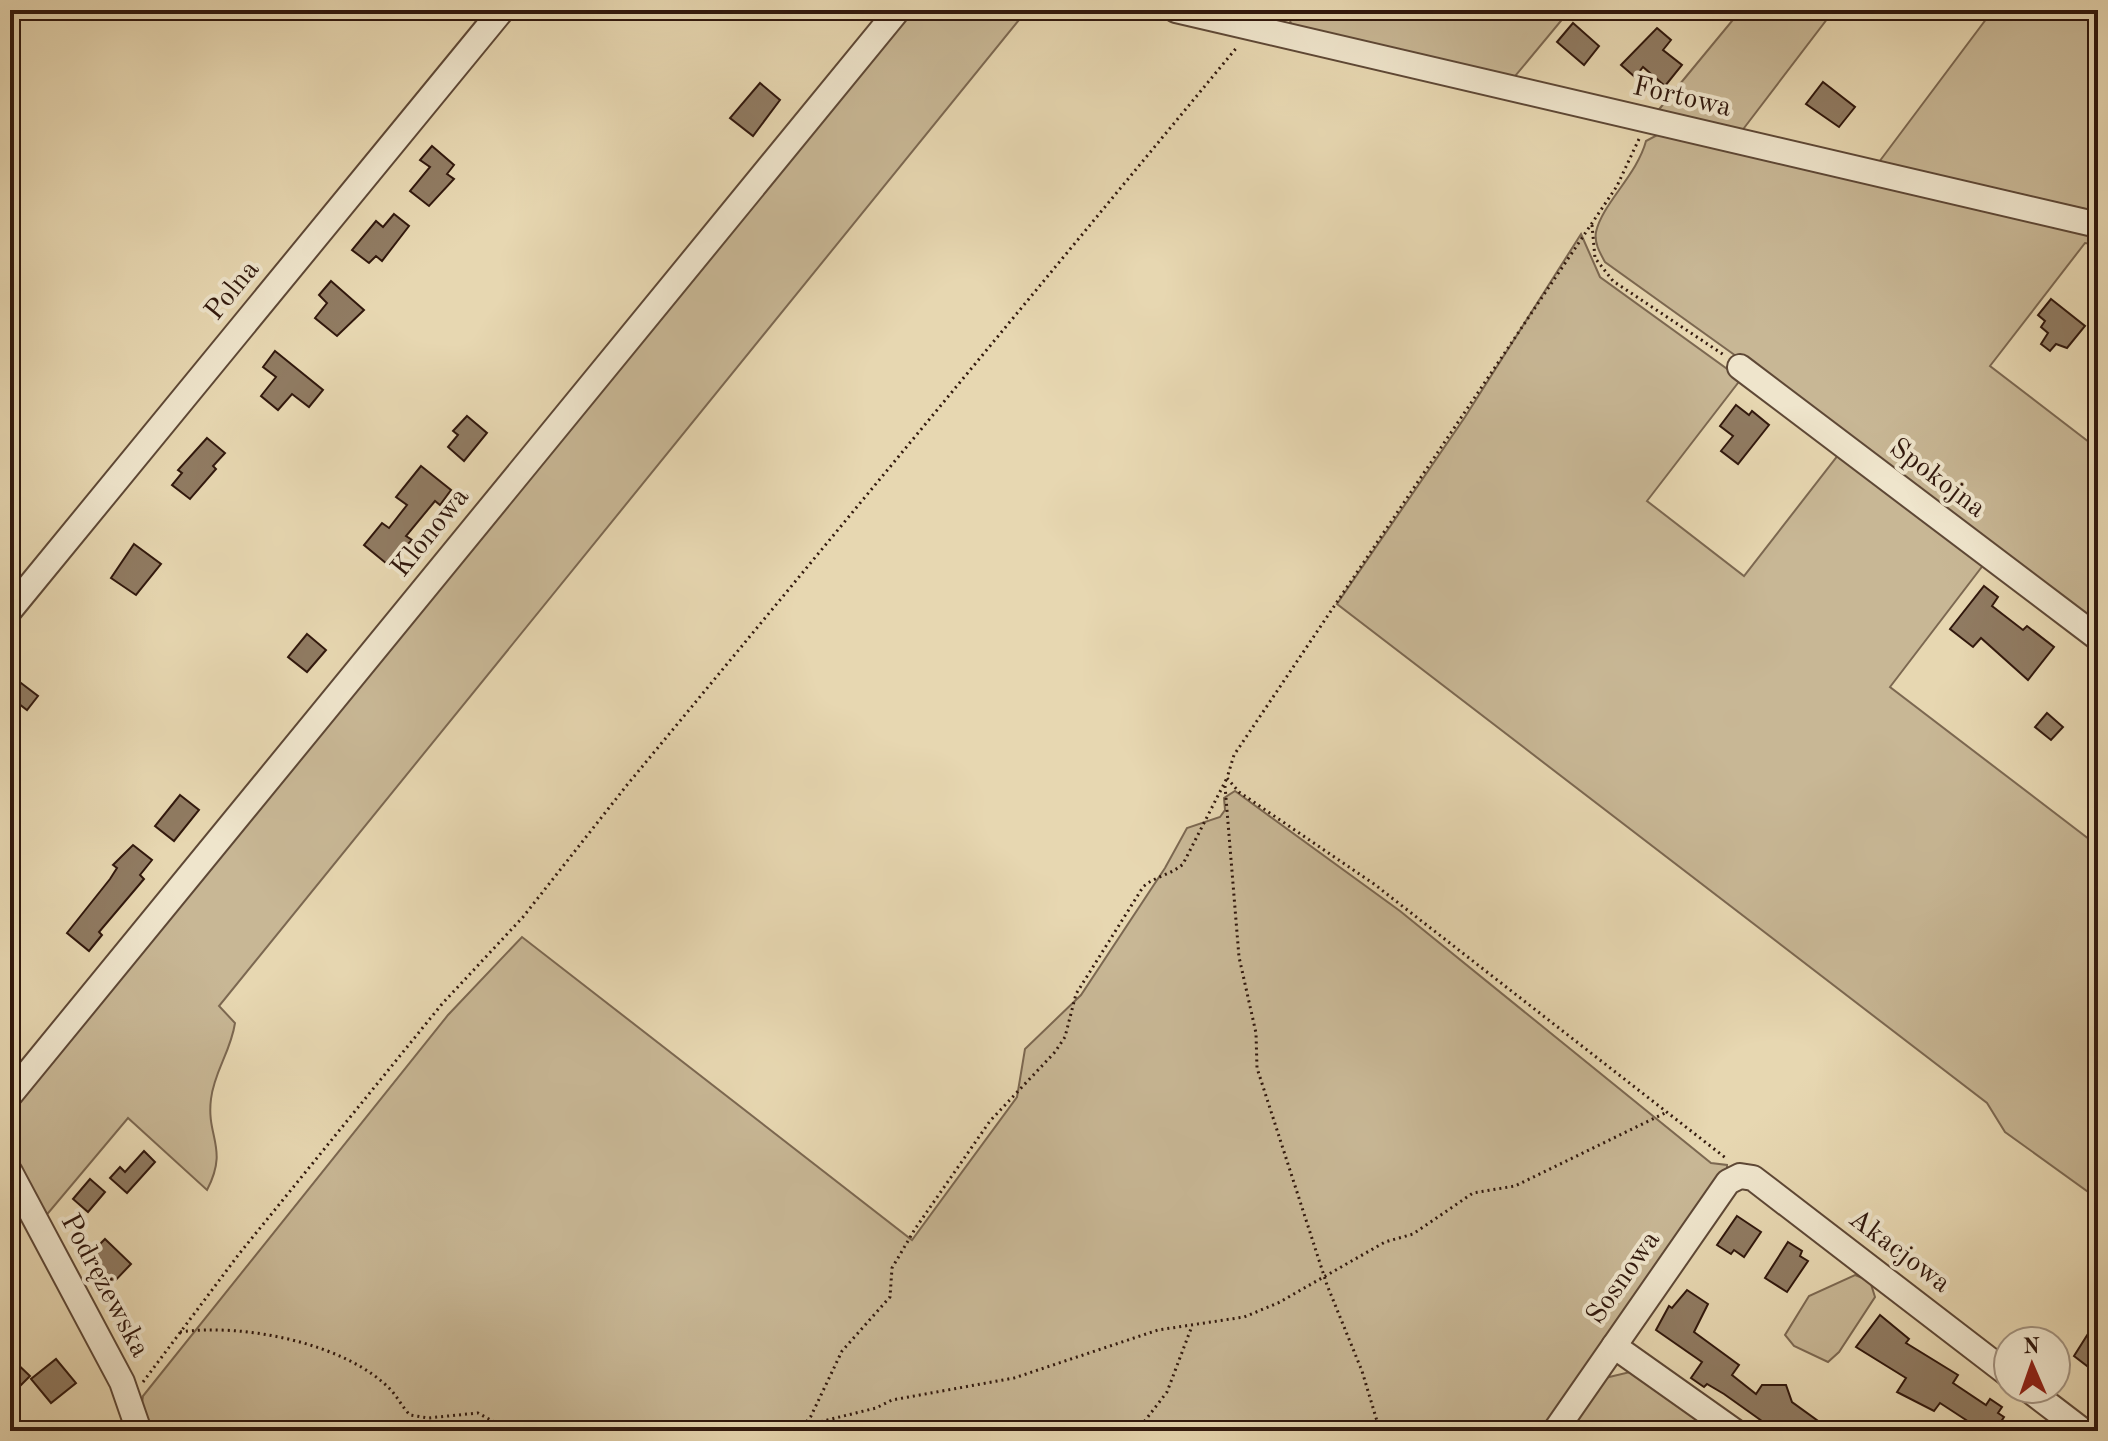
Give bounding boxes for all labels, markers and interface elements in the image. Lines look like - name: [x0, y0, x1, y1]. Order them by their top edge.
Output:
- street label: Fortowa: [1630, 73, 1734, 123]
- street label: Polna: [201, 256, 265, 326]
- street label: Spokojna: [1884, 434, 1990, 524]
- street label: Klonowa: [387, 483, 475, 583]
- street label: Akacjowa: [1843, 1205, 1955, 1299]
- street label: Podrężewska: [55, 1210, 154, 1362]
- street label: Sosnowa: [1582, 1226, 1666, 1330]
- north arrow: [1992, 1325, 2072, 1405]
- text: N: [2023, 1336, 2040, 1358]

